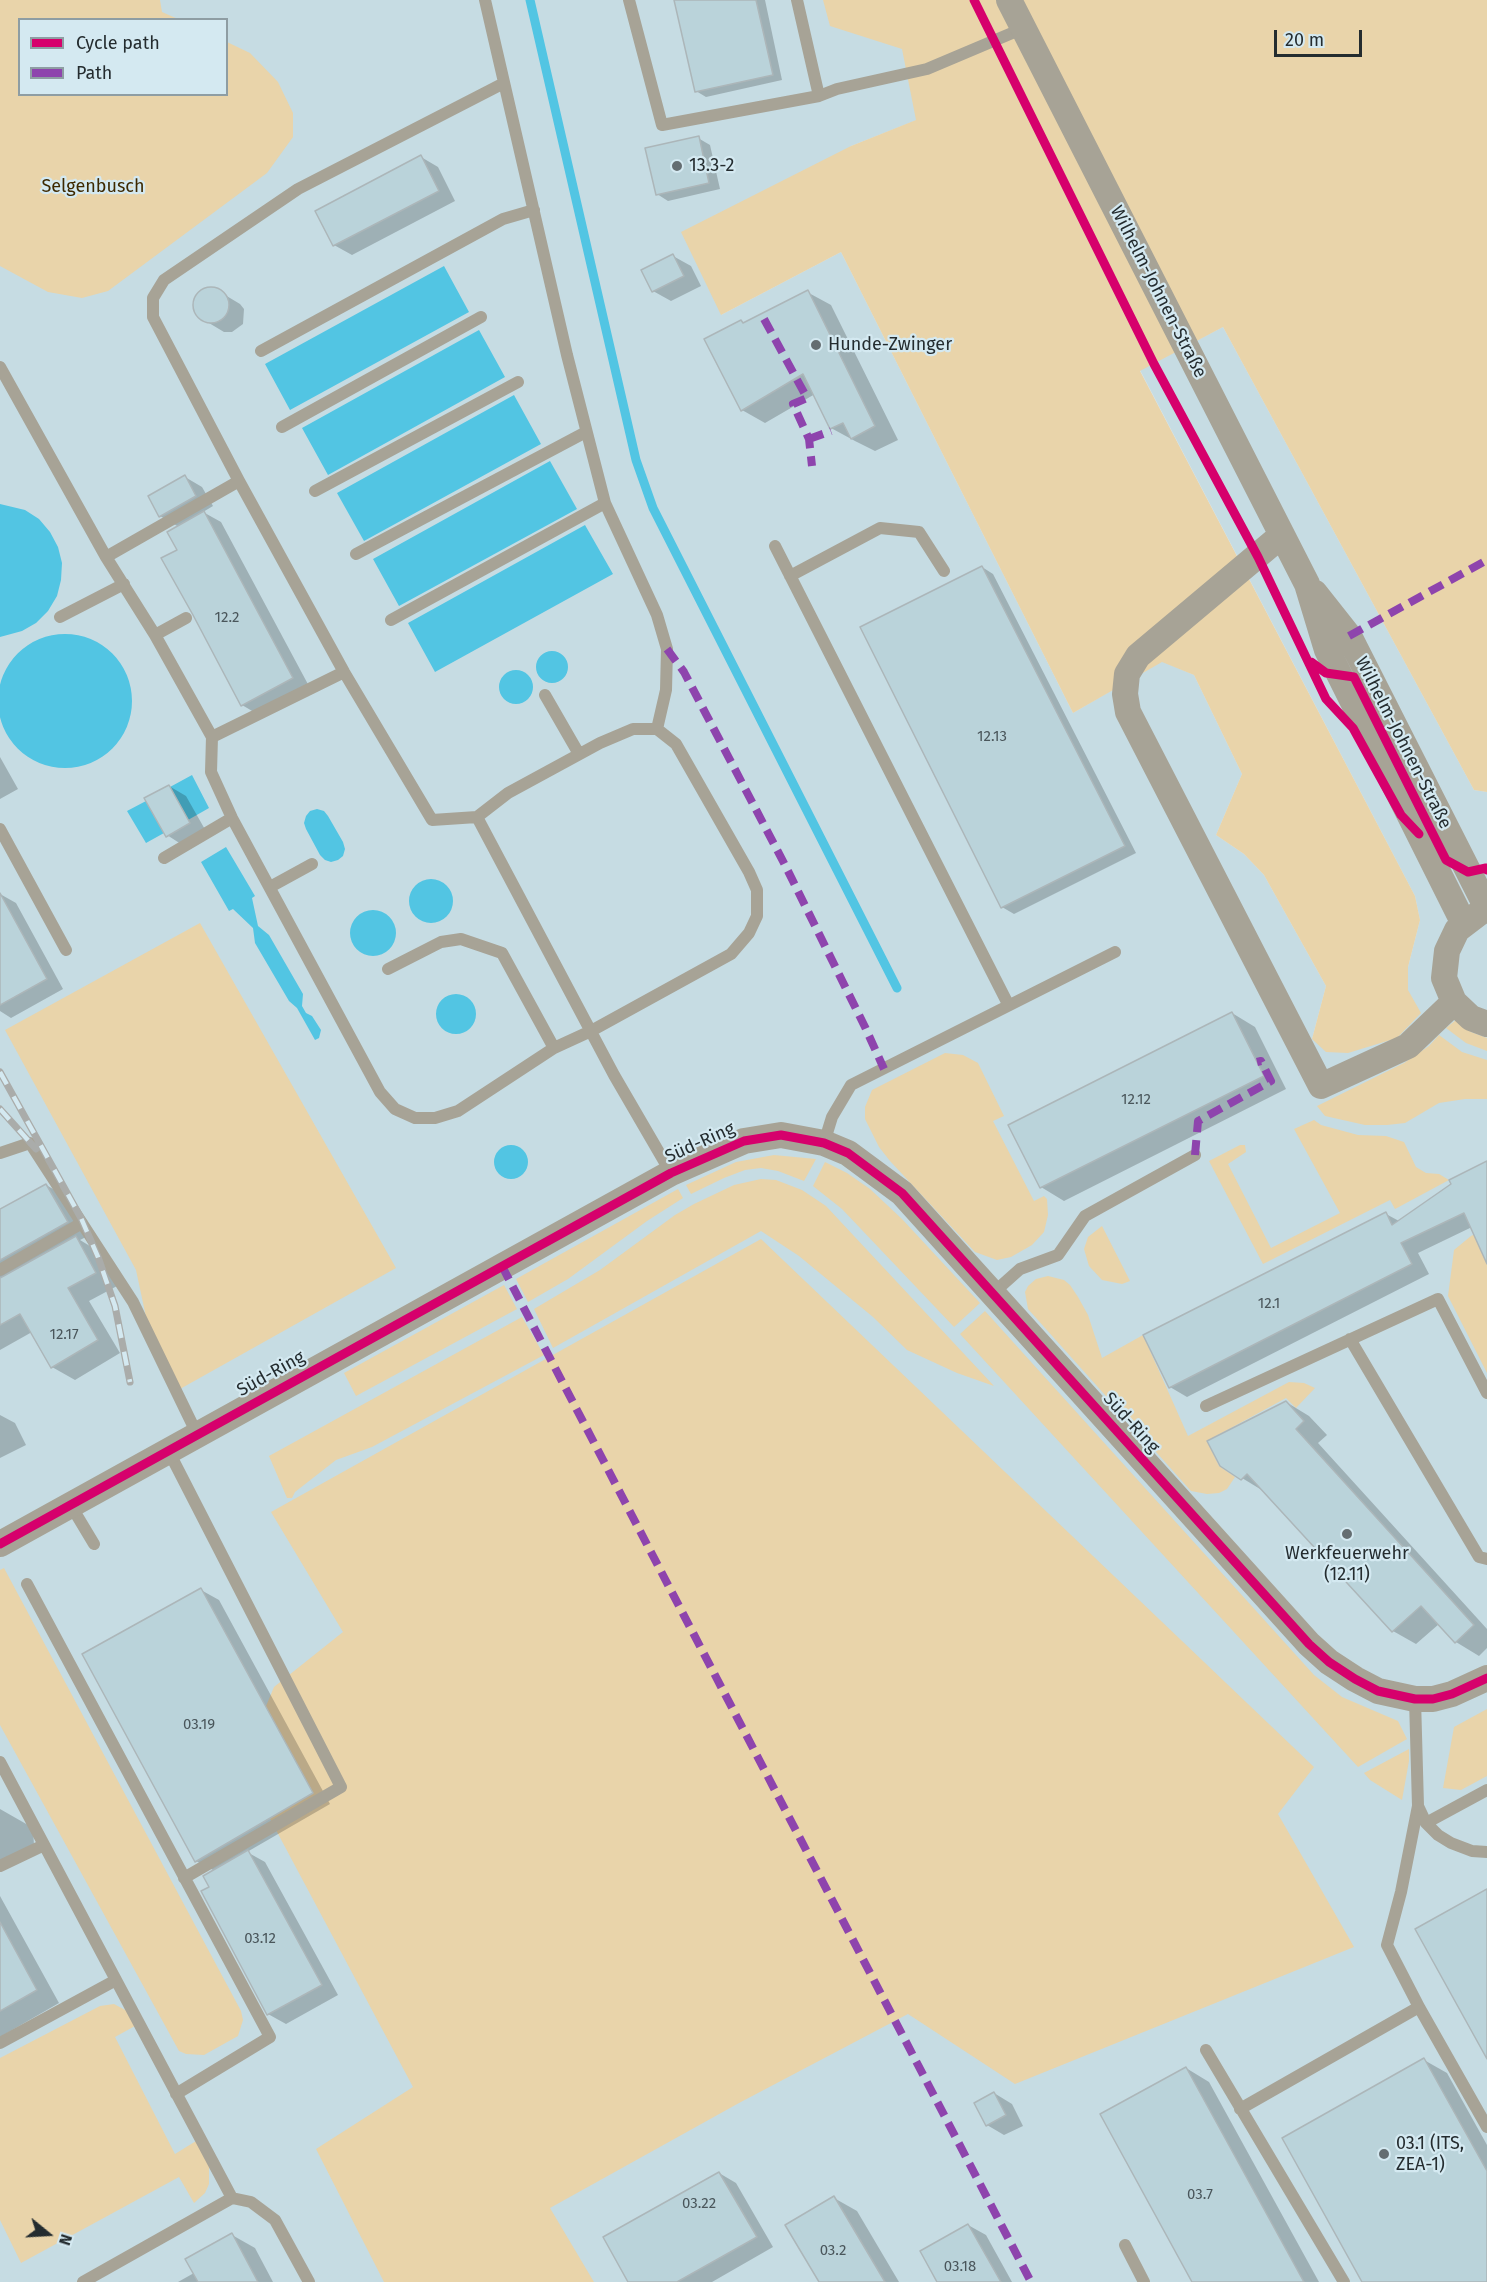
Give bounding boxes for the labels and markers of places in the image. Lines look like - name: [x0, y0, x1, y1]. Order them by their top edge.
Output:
- place label: 13.3-2: [689, 155, 734, 177]
- marker: 13.3-2: [670, 159, 684, 173]
- place label: Hunde-Zwinger: [828, 334, 952, 356]
- marker: Hunde-Zwinger: [809, 338, 823, 352]
- marker: Werkfeuerwehr (12.11): [1340, 1527, 1354, 1541]
- place label: Werkfeuerwehr (12.11): [1285, 1543, 1409, 1586]
- place label: 03.1 (ITS, ZEA-1): [1396, 2133, 1464, 2176]
- marker: 03.1 (ITS, ZEA-1): [1377, 2147, 1391, 2161]

